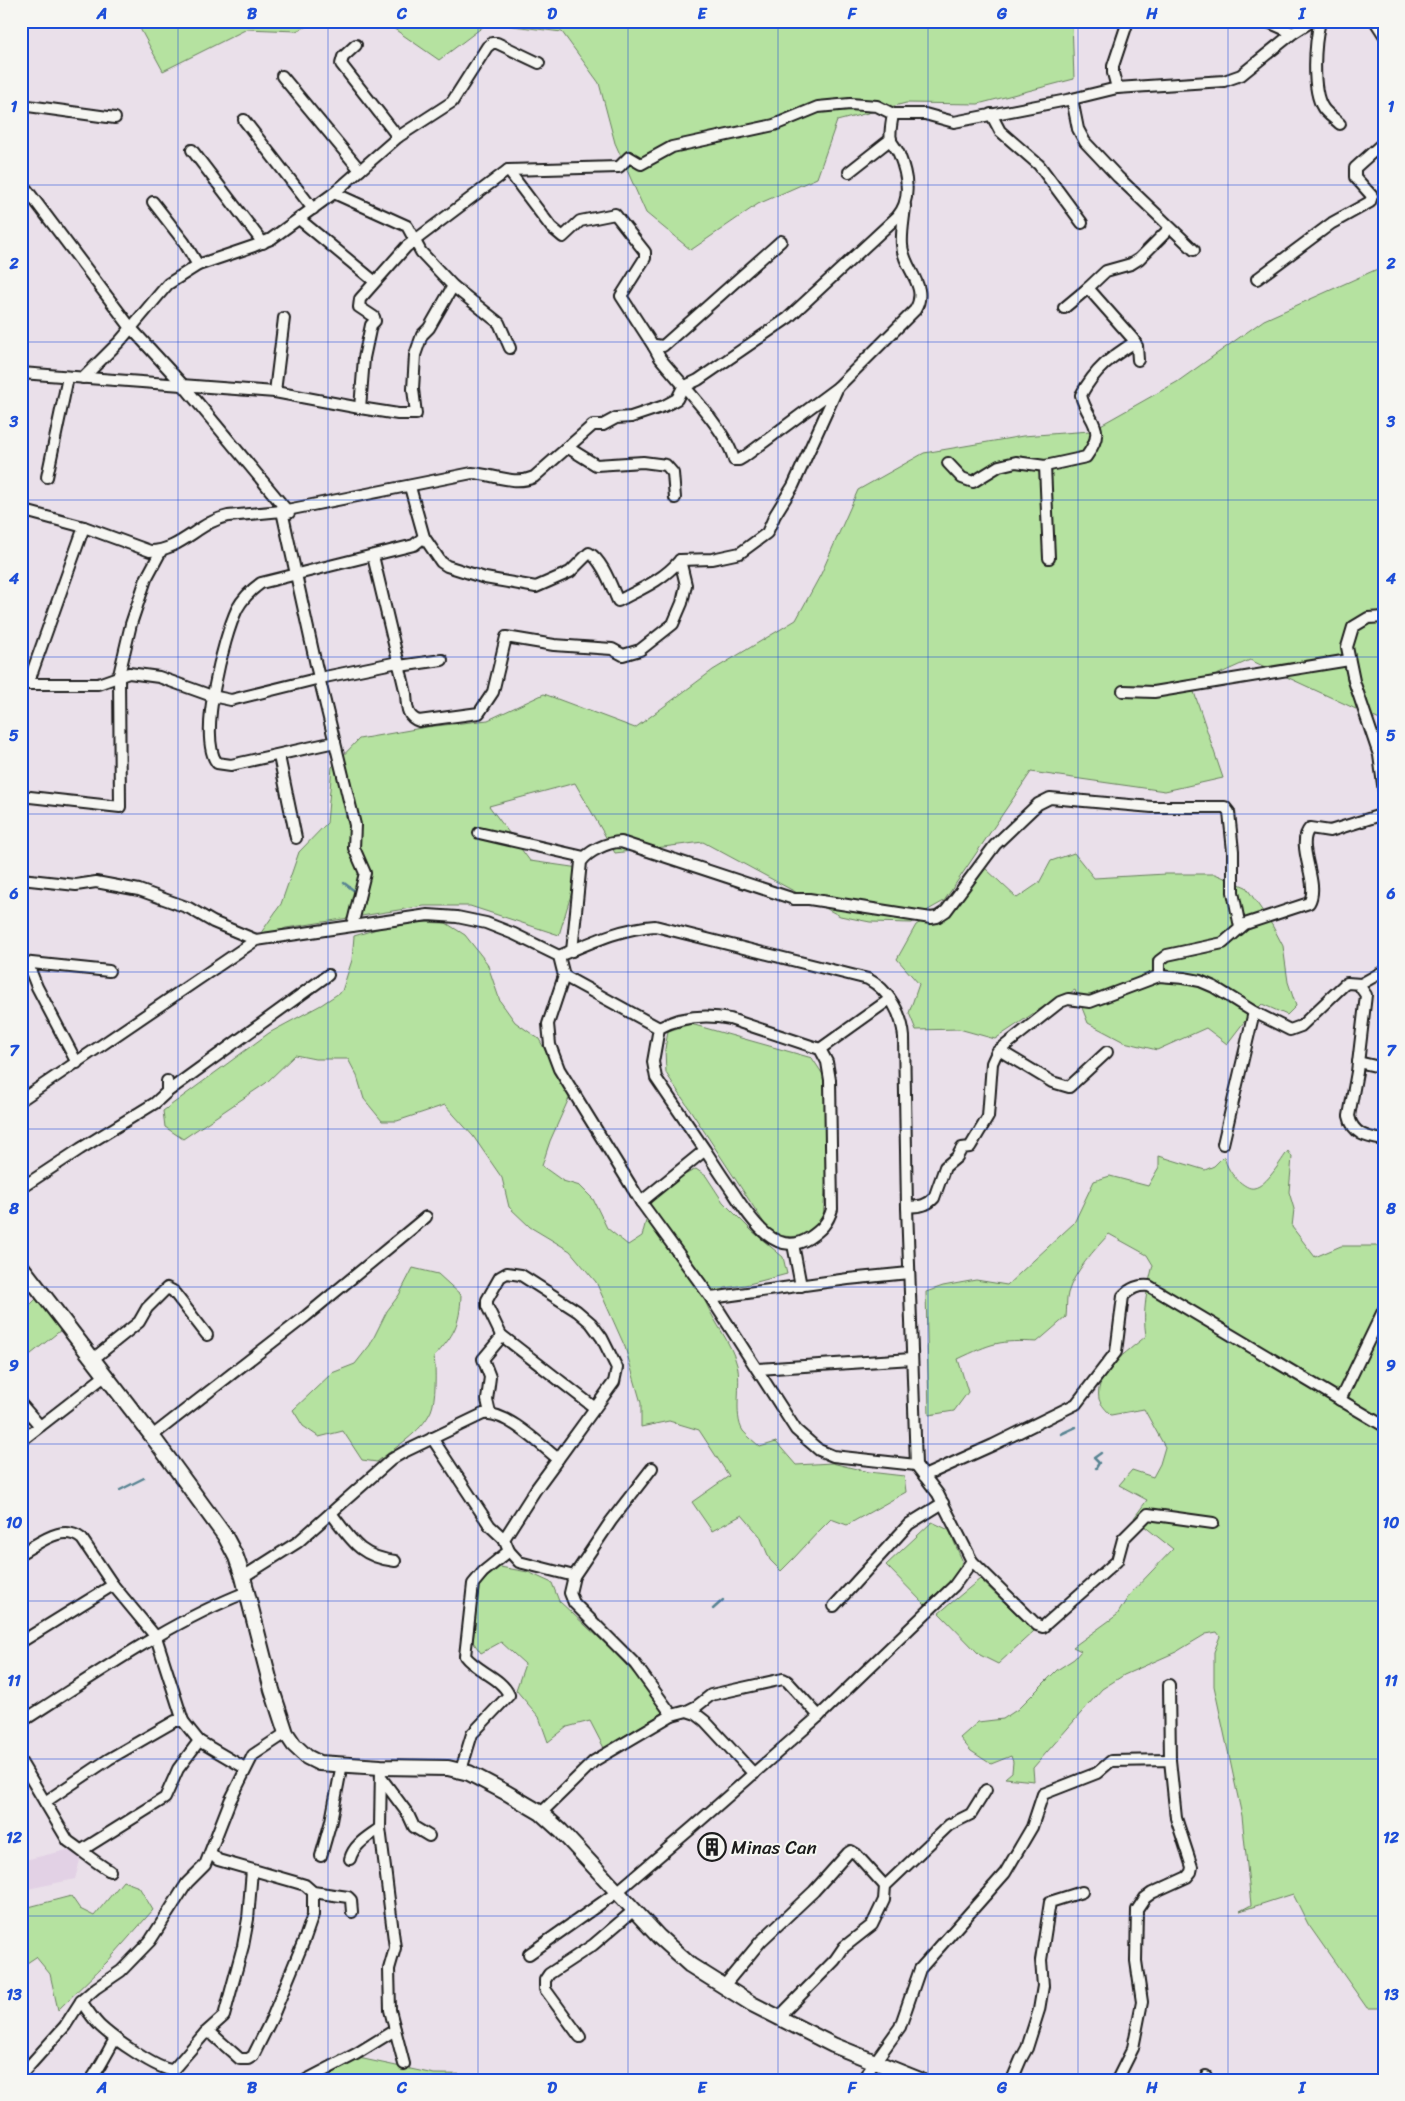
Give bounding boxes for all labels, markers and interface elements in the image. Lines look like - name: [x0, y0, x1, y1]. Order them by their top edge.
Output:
- text: A: [96, 0, 107, 28]
- text: B: [247, 0, 258, 28]
- text: C: [396, 0, 408, 28]
- text: D: [547, 0, 557, 28]
- text: E: [698, 0, 708, 28]
- text: F: [847, 0, 858, 28]
- text: G: [996, 0, 1008, 28]
- text: H: [1145, 0, 1158, 28]
- text: I: [1298, 0, 1307, 28]
- text: 1: [11, 92, 18, 121]
- text: 1: [1388, 92, 1395, 121]
- text: 2: [8, 249, 19, 278]
- text: 2: [1385, 249, 1396, 278]
- text: 3: [9, 407, 19, 436]
- text: 3: [1386, 407, 1396, 436]
- text: 4: [8, 564, 19, 593]
- text: 4: [1385, 564, 1396, 593]
- text: 5: [9, 721, 19, 750]
- text: 5: [1386, 721, 1396, 750]
- text: 6: [8, 879, 19, 908]
- text: 6: [1385, 879, 1396, 908]
- text: 7: [9, 1036, 20, 1065]
- text: 7: [1386, 1036, 1397, 1065]
- text: 8: [8, 1194, 19, 1223]
- text: 8: [1385, 1194, 1396, 1223]
- text: 9: [9, 1351, 19, 1380]
- text: 9: [1386, 1351, 1396, 1380]
- text: 10: [6, 1508, 22, 1537]
- text: 10: [1383, 1508, 1399, 1537]
- text: 11: [7, 1666, 21, 1695]
- text: 11: [1384, 1666, 1398, 1695]
- text: 12: [6, 1823, 23, 1852]
- text: 12: [1383, 1823, 1400, 1852]
- place label: Minas Can: [731, 1831, 817, 1864]
- building icon: Minas Can: [697, 1832, 727, 1862]
- text: 13: [6, 1980, 22, 2009]
- text: 13: [1383, 1980, 1399, 2009]
- text: A: [96, 2073, 107, 2101]
- text: B: [247, 2073, 258, 2101]
- text: C: [396, 2073, 408, 2101]
- text: D: [547, 2073, 557, 2101]
- text: E: [698, 2073, 708, 2101]
- text: F: [847, 2073, 858, 2101]
- text: G: [996, 2073, 1008, 2101]
- text: H: [1145, 2073, 1158, 2101]
- text: I: [1298, 2073, 1307, 2101]

